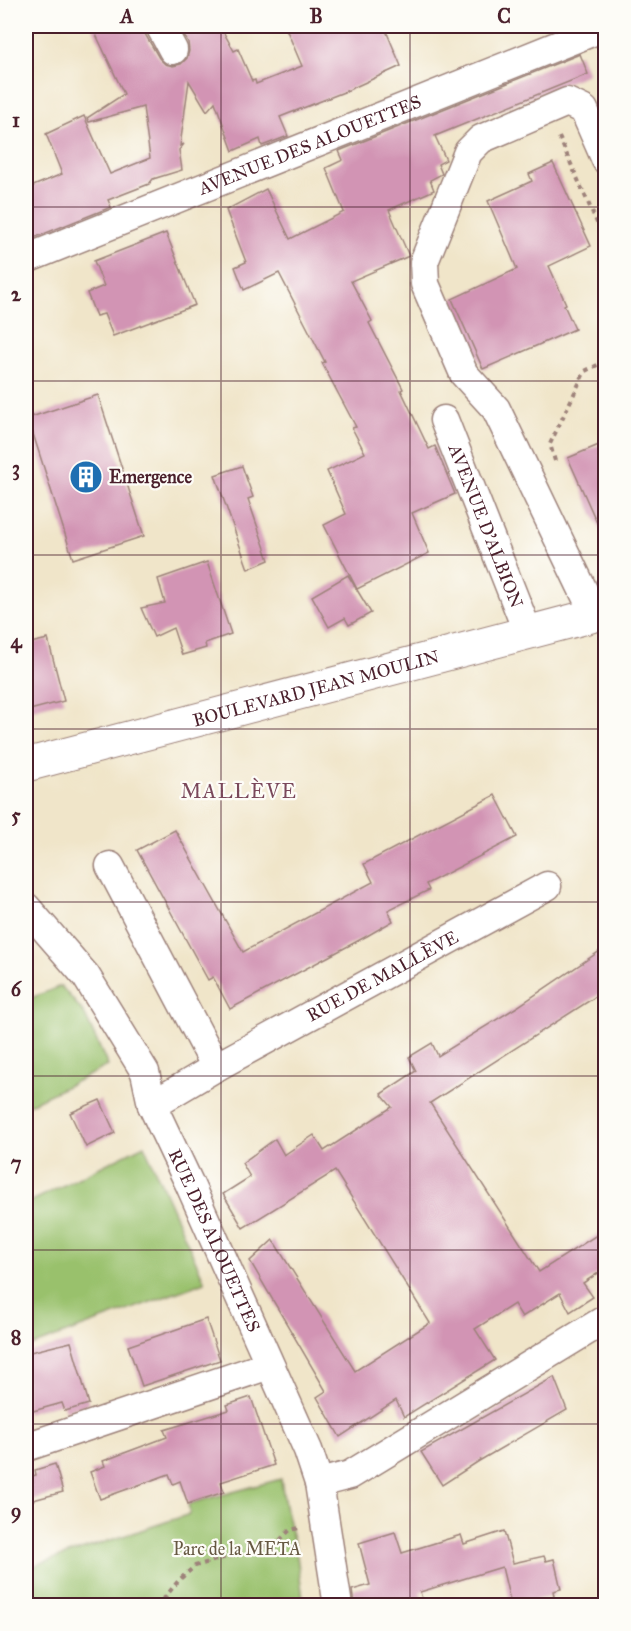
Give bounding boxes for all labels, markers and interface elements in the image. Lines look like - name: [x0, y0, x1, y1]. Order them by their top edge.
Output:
- text: A: [118, 4, 134, 28]
- text: B: [309, 4, 323, 28]
- text: C: [497, 4, 511, 28]
- street label: AVENUE DES ALOUETTES: [195, 90, 424, 200]
- text: 1: [12, 108, 20, 132]
- text: 2: [11, 282, 22, 306]
- street label: AVENUE D'ALBION: [443, 440, 528, 611]
- text: 3: [12, 456, 20, 481]
- building icon: Emergence: [68, 459, 104, 495]
- place label: Emergence: [109, 466, 192, 489]
- text: 4: [10, 629, 22, 654]
- street label: BOULEVARD JEAN MOULIN: [191, 645, 442, 731]
- district label: MALLÈVE: [181, 777, 297, 803]
- text: 5: [11, 803, 21, 827]
- street label: RUE DE MALLÈVE: [303, 926, 462, 1026]
- text: 6: [11, 977, 23, 1001]
- street label: RUE DES ALOUETTES: [163, 1145, 265, 1336]
- text: 7: [11, 1151, 22, 1175]
- text: 8: [11, 1325, 21, 1349]
- text: 9: [11, 1499, 21, 1524]
- park label: Parc de la META: [173, 1538, 301, 1560]

